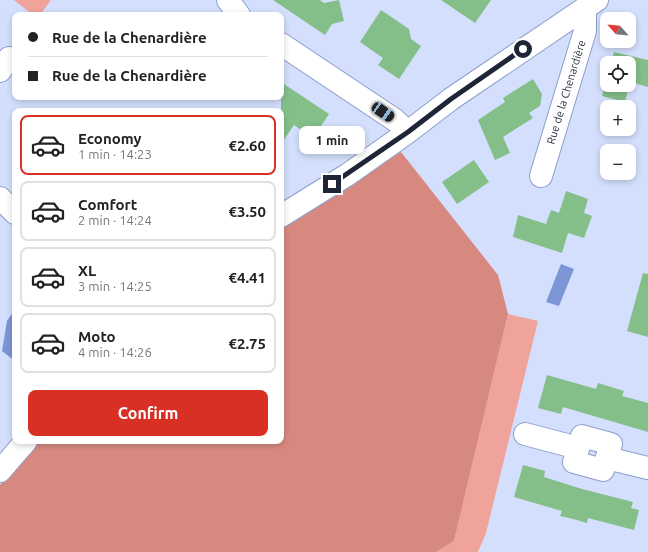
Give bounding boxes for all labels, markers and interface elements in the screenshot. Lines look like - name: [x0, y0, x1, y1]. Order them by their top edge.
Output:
- north arrow: [600, 12, 636, 48]
- map controls: [600, 12, 636, 180]
- text: Rue de la Chenardière: [52, 29, 207, 46]
- street label: Rue de la Chenardière: [544, 38, 588, 146]
- route start: [514, 40, 532, 58]
- button: locate: [600, 56, 636, 92]
- text: Rue de la Chenardière: [52, 67, 207, 84]
- car: [370, 100, 396, 124]
- button: +: [600, 100, 636, 136]
- callout: 1 min: [299, 126, 365, 154]
- icon: car: [30, 127, 66, 163]
- text: Economy: [78, 130, 142, 147]
- text: 1 min: [316, 133, 348, 147]
- text: €2.60: [228, 137, 266, 154]
- button: −: [600, 144, 636, 180]
- text: 1 min · 14:23: [78, 147, 152, 161]
- route end: [323, 175, 341, 193]
- icon: car: [30, 193, 66, 229]
- text: Comfort: [78, 196, 137, 213]
- text: €3.50: [228, 203, 266, 220]
- text: 2 min · 14:24: [78, 213, 152, 227]
- icon: car: [30, 259, 66, 295]
- text: XL: [78, 262, 96, 279]
- text: €4.41: [228, 269, 266, 286]
- text: 3 min · 14:25: [78, 279, 152, 293]
- icon: car: [30, 325, 66, 361]
- text: Moto: [78, 328, 116, 345]
- text: €2.75: [228, 335, 266, 352]
- text: 4 min · 14:26: [78, 345, 152, 359]
- button: Confirm: [28, 390, 268, 436]

